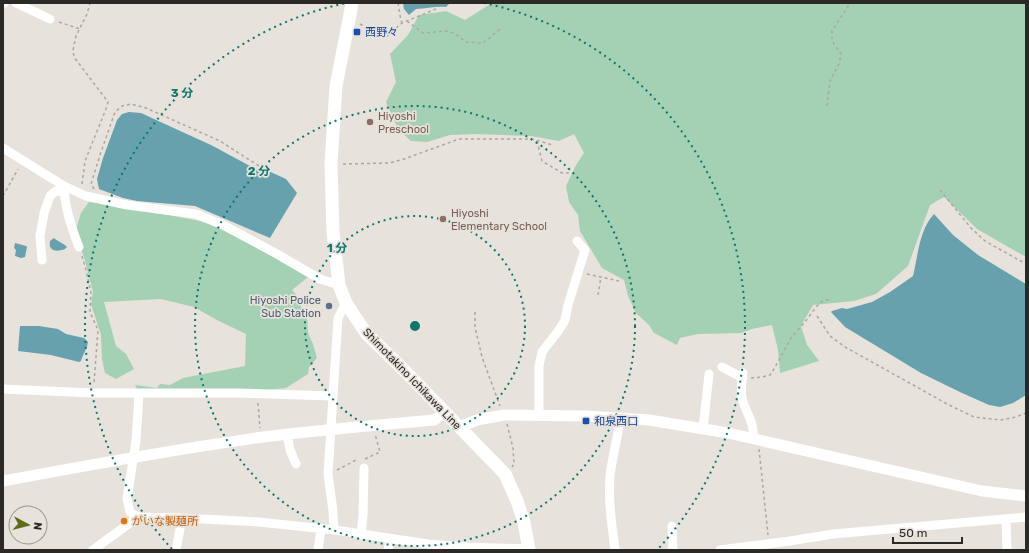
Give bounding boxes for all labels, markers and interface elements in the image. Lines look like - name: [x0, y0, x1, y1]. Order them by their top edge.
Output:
- place label: 西野々: [365, 26, 398, 39]
- marker: 西野々: [352, 27, 362, 37]
- text: 3 分: [171, 86, 193, 100]
- place label: Hiyoshi Preschool: [378, 110, 429, 136]
- marker: Hiyoshi Preschool: [365, 117, 375, 127]
- text: 2 分: [248, 164, 270, 178]
- place label: Hiyoshi Elementary School: [451, 207, 547, 233]
- marker: Hiyoshi Elementary School: [438, 214, 448, 224]
- text: 1 分: [327, 241, 347, 255]
- place label: Hiyoshi Police Sub Station: [250, 294, 321, 320]
- marker: Hiyoshi Police Sub Station: [324, 301, 334, 311]
- centre of rings: [408, 319, 422, 333]
- street label: Shimotakino Ichikawa Line: [360, 326, 464, 432]
- place label: 和泉西口: [594, 415, 638, 428]
- marker: 和泉西口: [581, 416, 591, 426]
- north arrow: [8, 505, 48, 545]
- place label: がいな製麺所: [132, 515, 199, 528]
- marker: がいな製麺所: [119, 516, 129, 526]
- scale bar: [893, 519, 962, 545]
- text: N: [30, 521, 44, 531]
- text: 50 m: [899, 526, 927, 540]

